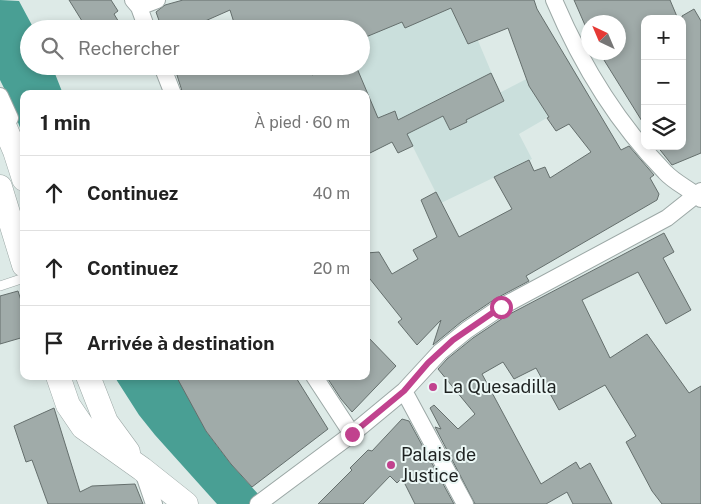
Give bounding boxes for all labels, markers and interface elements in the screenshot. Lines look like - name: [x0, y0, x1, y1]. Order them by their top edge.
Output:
- north arrow: [581, 15, 626, 60]
- map controls: [641, 15, 686, 150]
- button: +: [641, 15, 686, 60]
- search box: [20, 20, 370, 75]
- icon: search: [38, 34, 66, 62]
- text: Rechercher: [78, 37, 180, 59]
- button: −: [641, 60, 686, 105]
- button: layers: [641, 105, 686, 150]
- text: 1 min: [40, 110, 91, 135]
- text: À pied · 60 m: [254, 113, 350, 132]
- icon: ahead: [40, 179, 68, 207]
- text: Continuez: [87, 182, 178, 204]
- text: 40 m: [312, 184, 350, 203]
- icon: ahead: [40, 254, 68, 282]
- text: Continuez: [87, 257, 178, 279]
- text: 20 m: [313, 259, 350, 278]
- route start: [490, 296, 513, 319]
- icon: arrive: [40, 329, 68, 357]
- text: Arrivée à destination: [87, 332, 275, 354]
- place label: La Quesadilla: [443, 376, 557, 397]
- marker: La Quesadilla: [427, 381, 439, 393]
- route end: [341, 423, 364, 446]
- place label: Palais de Justice: [401, 444, 476, 486]
- marker: Palais de Justice: [385, 459, 397, 471]

